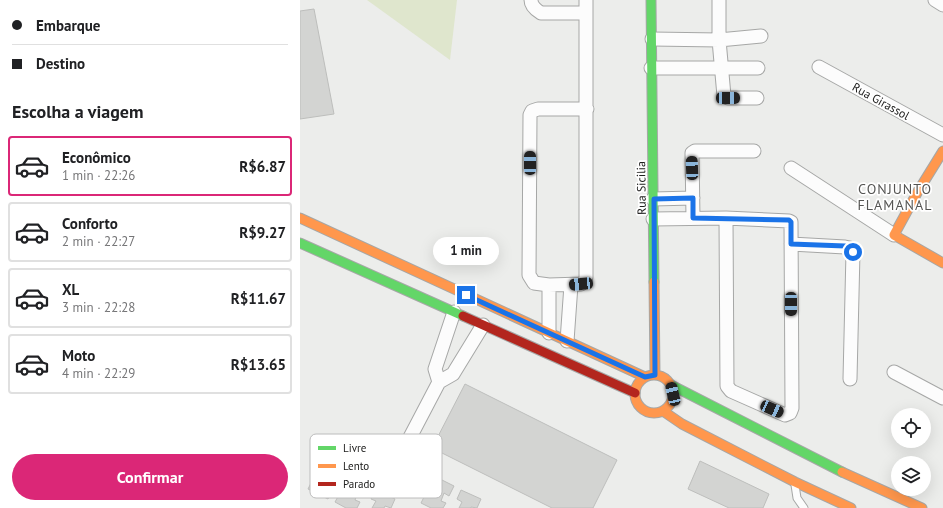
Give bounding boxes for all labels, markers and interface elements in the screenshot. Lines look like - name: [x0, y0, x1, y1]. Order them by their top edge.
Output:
- text: Embarque: [36, 16, 100, 35]
- text: Destino: [36, 54, 85, 73]
- street label: Rua Girassol: [850, 79, 913, 123]
- car: [716, 92, 740, 104]
- text: Escolha a viagem: [12, 100, 144, 123]
- icon: car: [14, 148, 50, 184]
- text: Econômico: [62, 148, 131, 167]
- car: [524, 151, 536, 175]
- car: [686, 156, 698, 180]
- text: R$6.87: [239, 157, 286, 176]
- street label: Rua Sicilia: [633, 161, 649, 215]
- text: 1 min · 22:26: [62, 167, 135, 184]
- district label: CONJUNTO FLAMANAL: [858, 180, 932, 214]
- icon: car: [14, 214, 50, 250]
- text: Conforto: [62, 214, 118, 233]
- text: R$9.27: [239, 223, 286, 242]
- text: 2 min · 22:27: [62, 233, 135, 250]
- callout: 1 min: [433, 237, 499, 265]
- text: 1 min: [450, 242, 482, 259]
- route start: [844, 243, 862, 261]
- car: [568, 277, 594, 291]
- icon: car: [14, 280, 50, 316]
- text: XL: [62, 280, 79, 299]
- route end: [457, 286, 475, 304]
- text: R$11.67: [231, 289, 286, 308]
- car: [785, 292, 797, 316]
- text: 3 min · 22:28: [62, 299, 135, 316]
- icon: car: [14, 346, 50, 382]
- text: Moto: [62, 346, 95, 365]
- text: R$13.65: [231, 355, 286, 374]
- text: 4 min · 22:29: [62, 365, 135, 382]
- car: [664, 381, 682, 407]
- car: [759, 399, 785, 419]
- map controls: [891, 408, 931, 496]
- button: locate: [891, 408, 931, 448]
- legend: [310, 434, 442, 498]
- text: Livre: [343, 441, 367, 455]
- button: Confirmar: [12, 454, 288, 500]
- button: layers: [891, 456, 931, 496]
- text: Lento: [343, 459, 369, 473]
- text: Parado: [343, 477, 375, 491]

